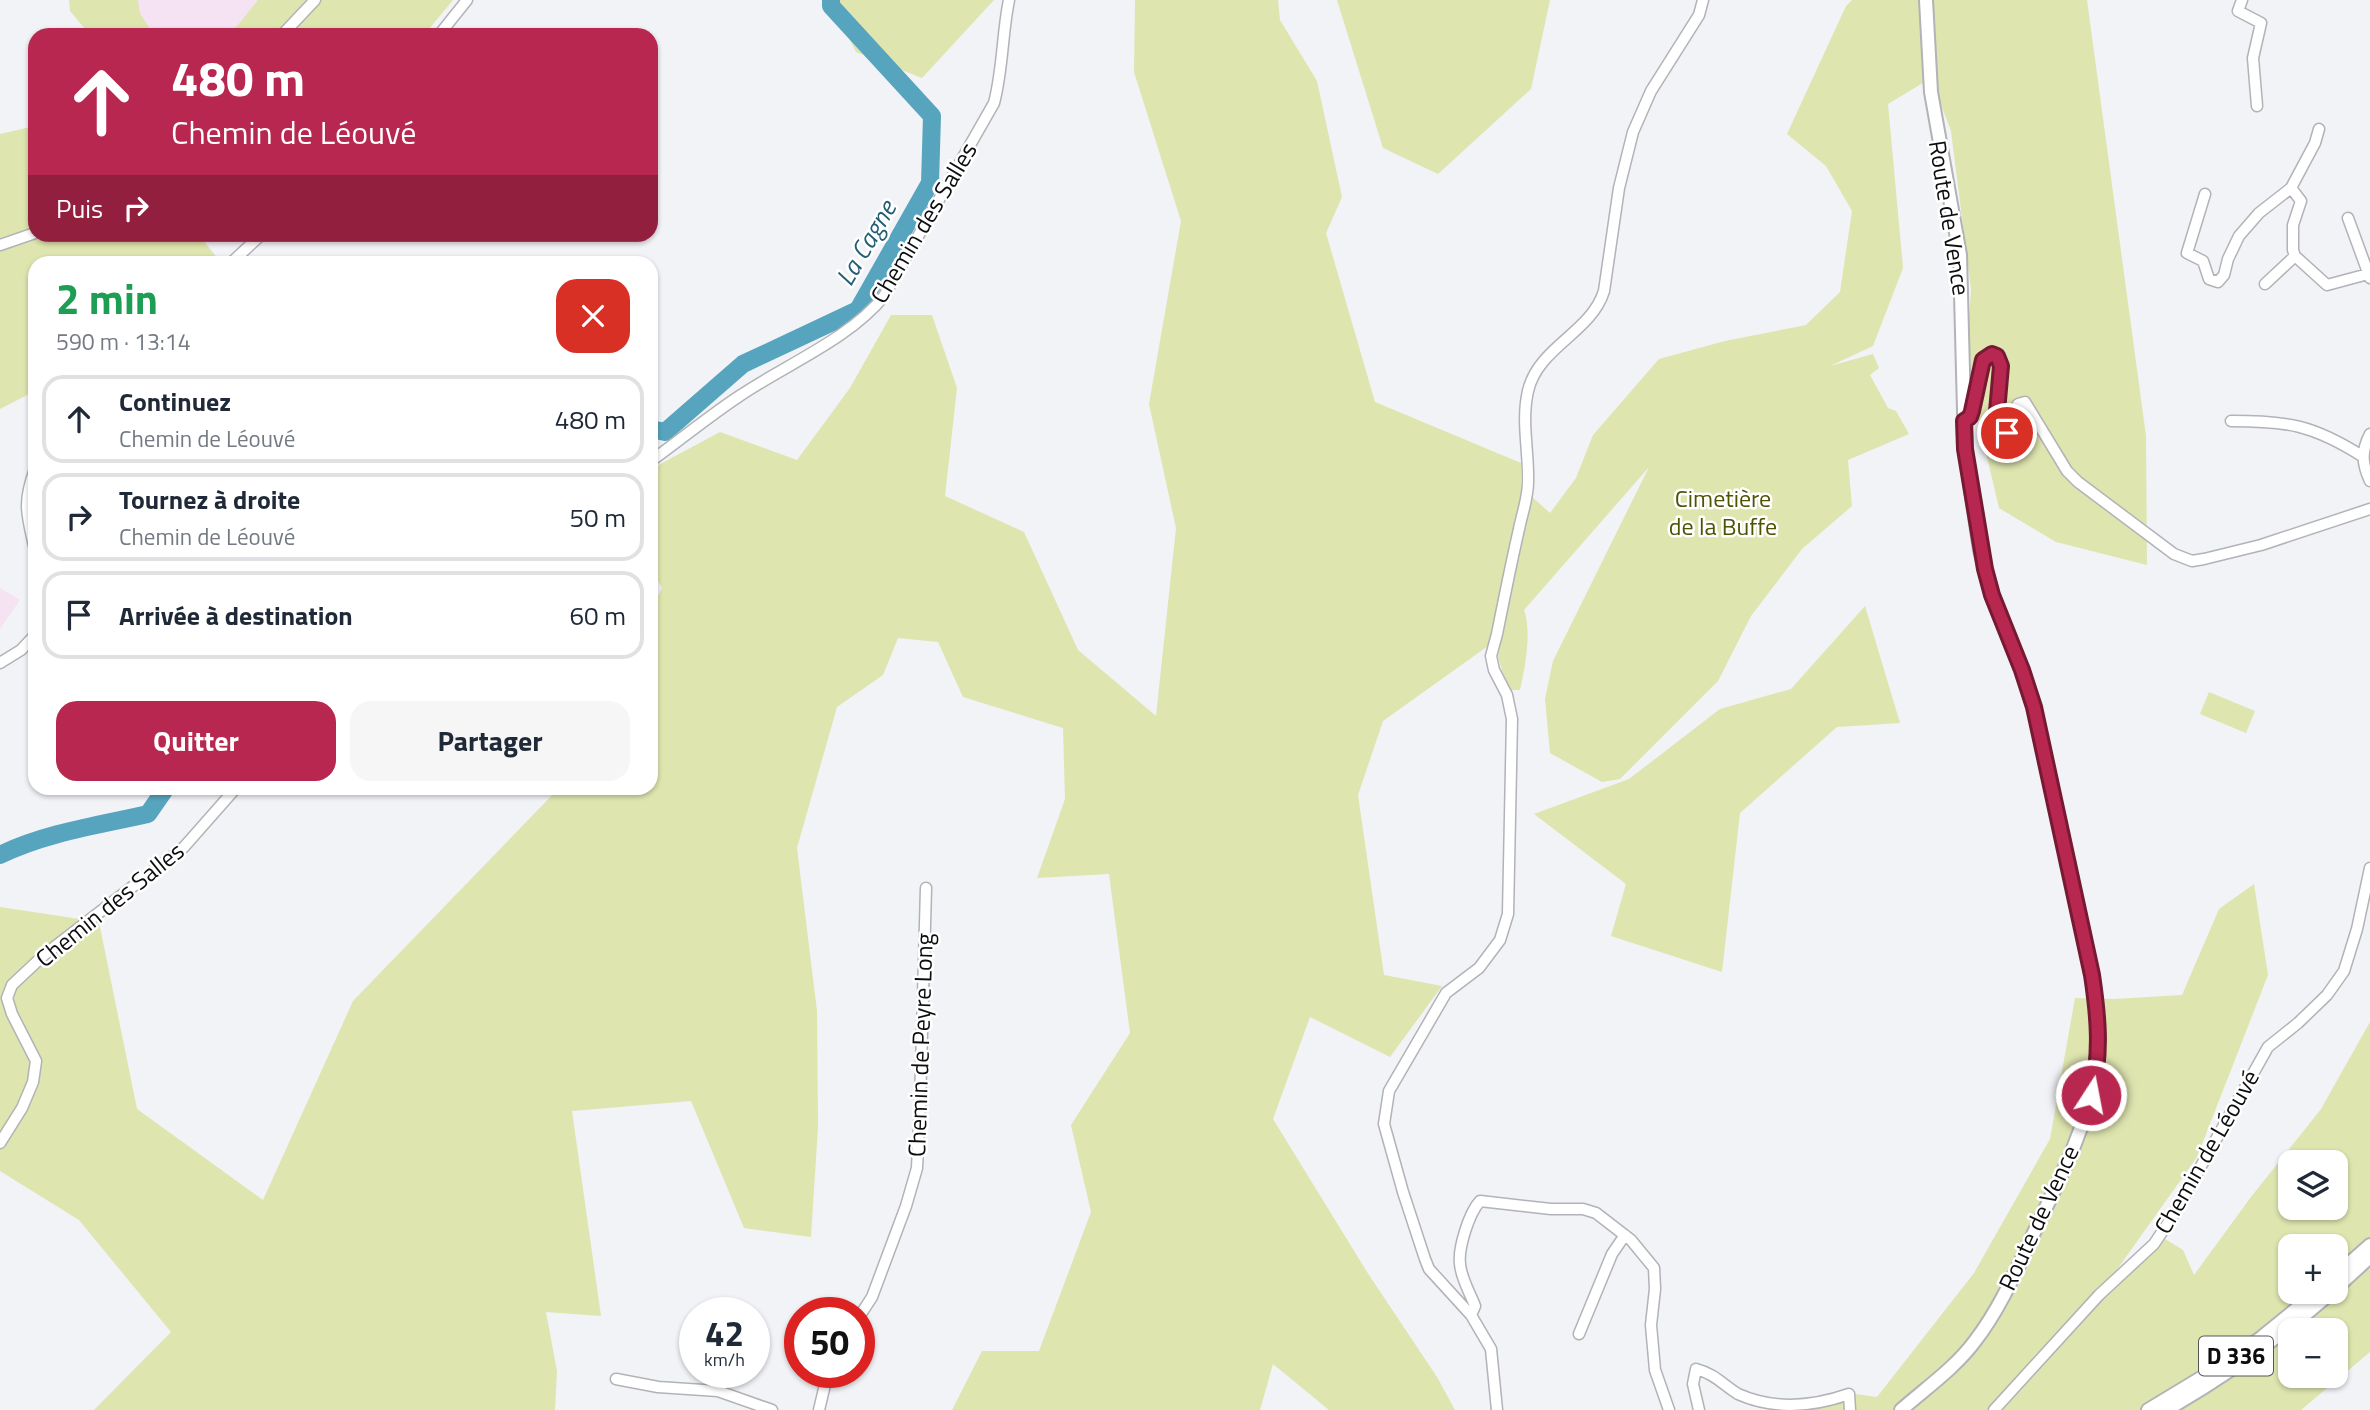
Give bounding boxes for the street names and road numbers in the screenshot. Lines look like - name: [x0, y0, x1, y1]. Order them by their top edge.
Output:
- street label: Chemin des Salles: [861, 135, 985, 310]
- street label: Route de Vence: [1920, 138, 1980, 298]
- street label: Chemin des Salles: [27, 833, 192, 976]
- street label: Chemin de Peyre Long: [898, 932, 942, 1158]
- street label: Chemin de Léouvé: [2145, 1063, 2268, 1240]
- street label: Route de Vence: [1989, 1139, 2087, 1296]
- road number: D 336: [2199, 1336, 2273, 1376]

